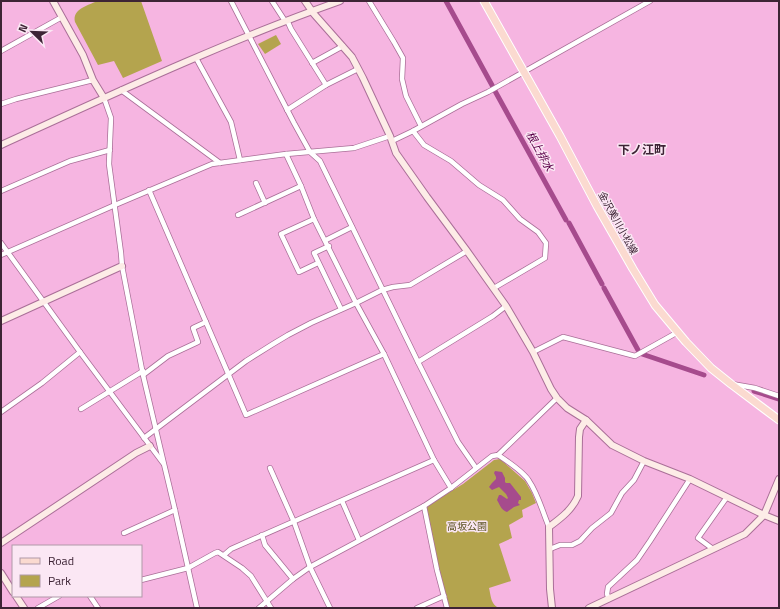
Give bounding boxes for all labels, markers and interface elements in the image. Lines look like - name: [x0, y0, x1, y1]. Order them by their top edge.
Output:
- north arrow: [12, 12, 52, 52]
- text: N: [14, 21, 32, 35]
- water label: 根上排水: [522, 128, 558, 175]
- district label: 下ノ江町: [618, 140, 666, 159]
- street label: 金沢美川小松線: [594, 189, 642, 257]
- park label: 高坂公園: [447, 519, 487, 534]
- legend: [12, 545, 142, 597]
- text: Road: [48, 551, 74, 570]
- text: Park: [48, 571, 71, 590]

